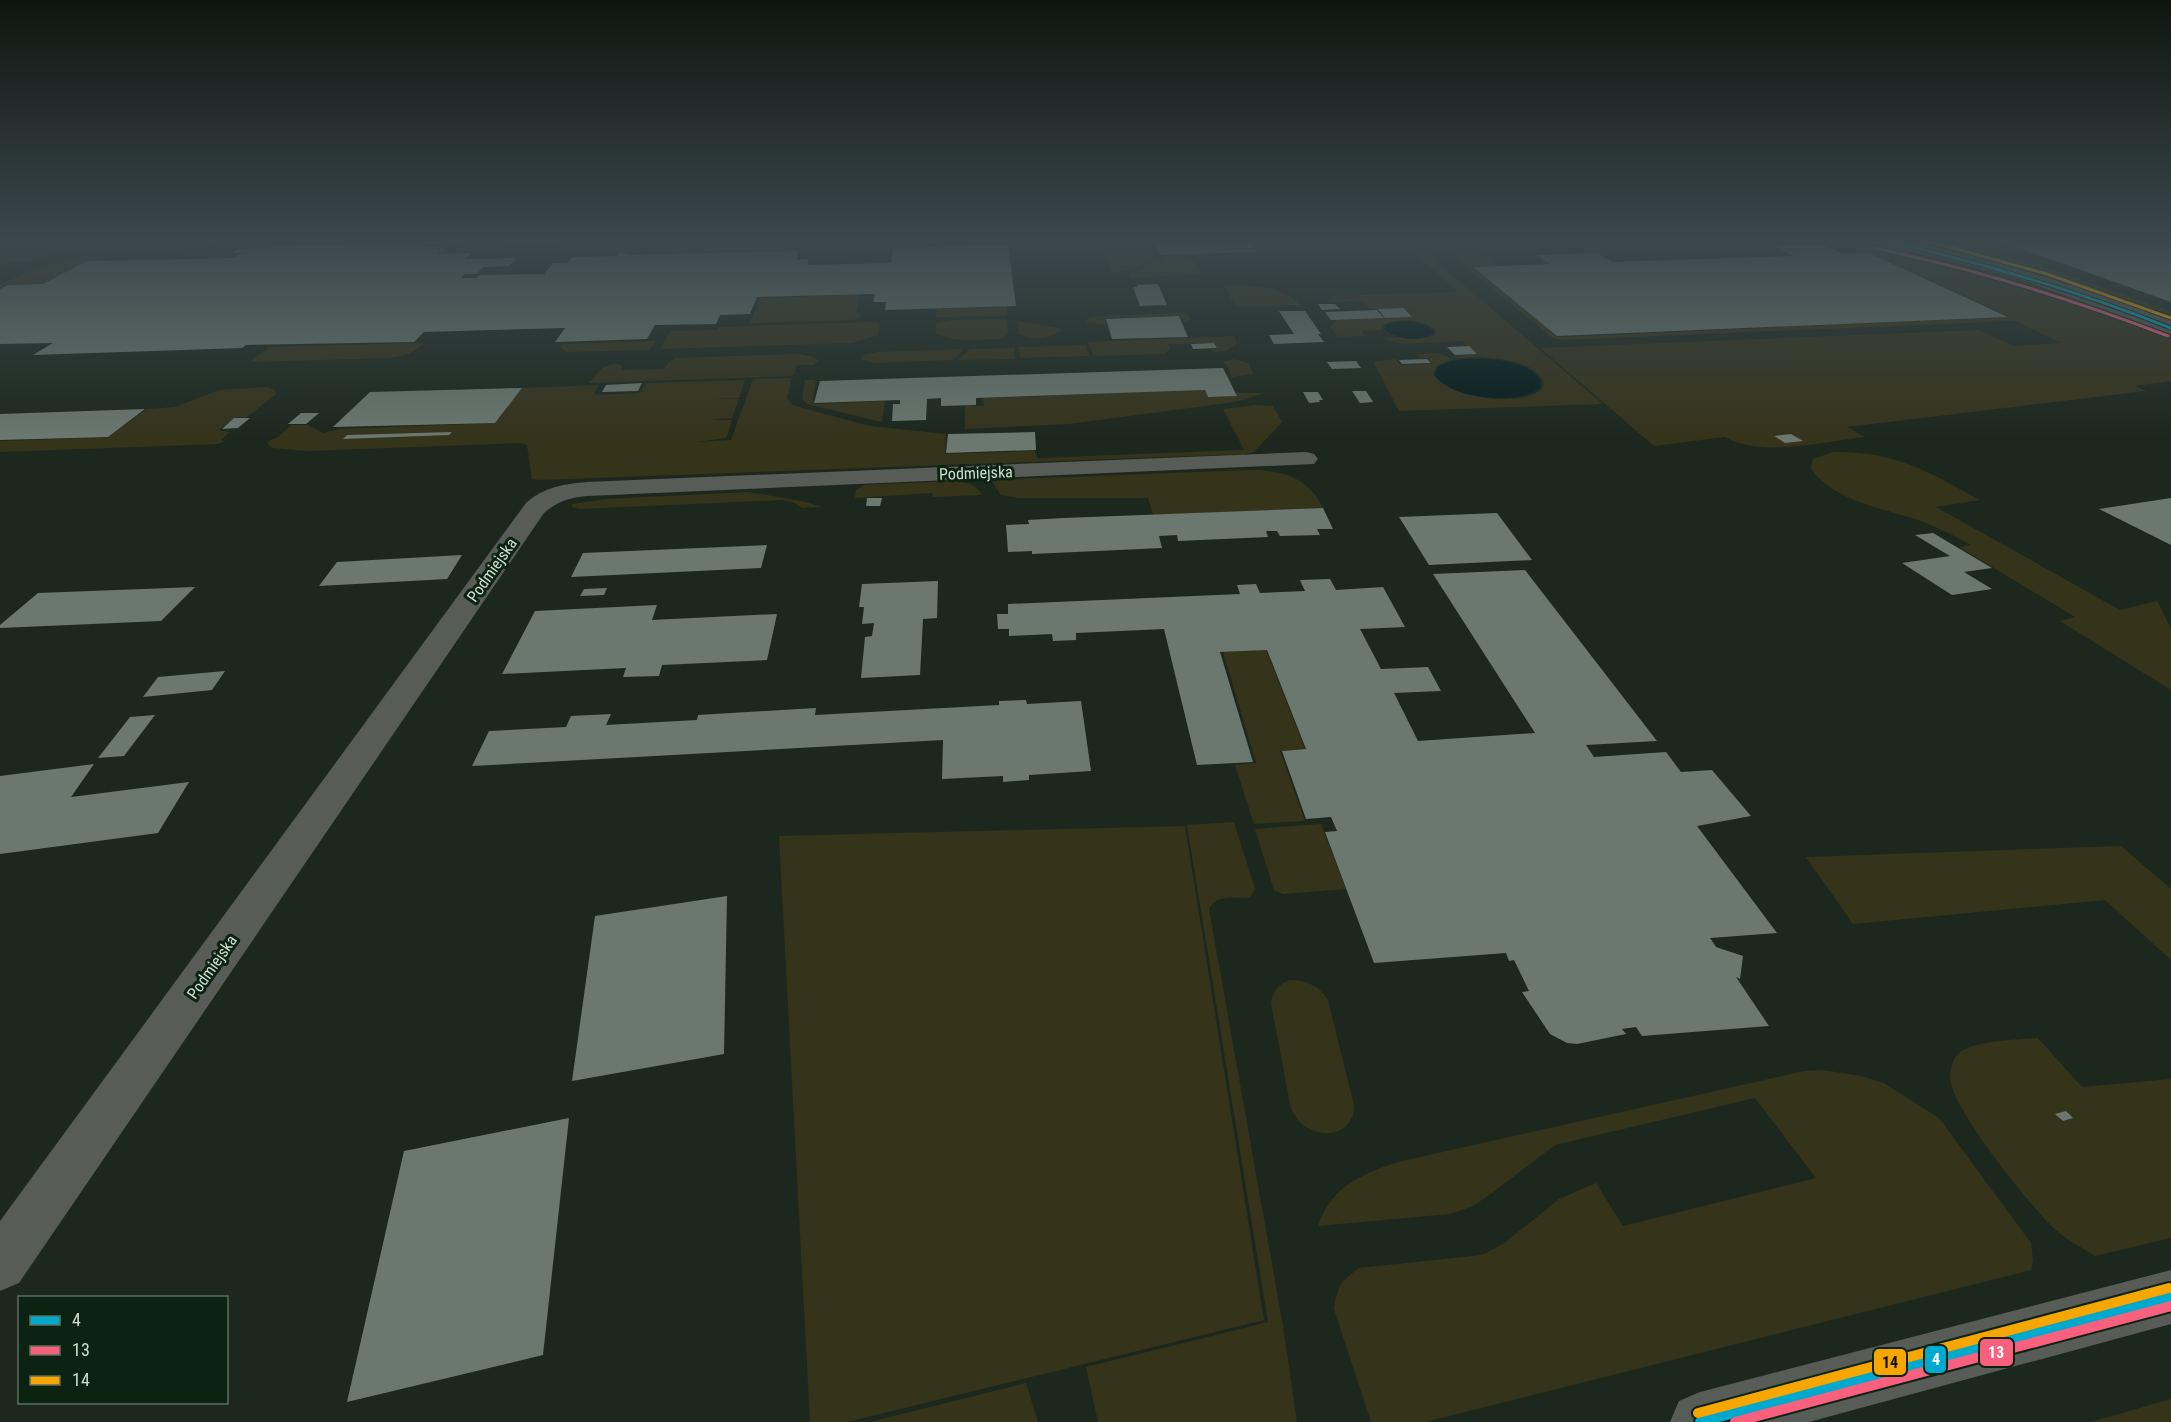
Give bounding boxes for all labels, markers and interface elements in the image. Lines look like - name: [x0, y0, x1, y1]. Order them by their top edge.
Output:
- street label: Podmiejska: [939, 462, 1013, 484]
- street label: Podmiejska: [463, 534, 521, 606]
- street label: Podmiejska: [183, 931, 241, 1003]
- legend: [18, 1296, 228, 1404]
- text: 4: [72, 1309, 81, 1330]
- line badge: 13: [1979, 1338, 2014, 1367]
- text: 13: [72, 1339, 90, 1360]
- text: 13: [1988, 1343, 2004, 1362]
- line badge: 4: [1924, 1345, 1947, 1374]
- line badge: 14: [1873, 1348, 1907, 1376]
- text: 4: [1932, 1350, 1940, 1369]
- text: 14: [1882, 1353, 1898, 1372]
- text: 14: [72, 1369, 90, 1390]

